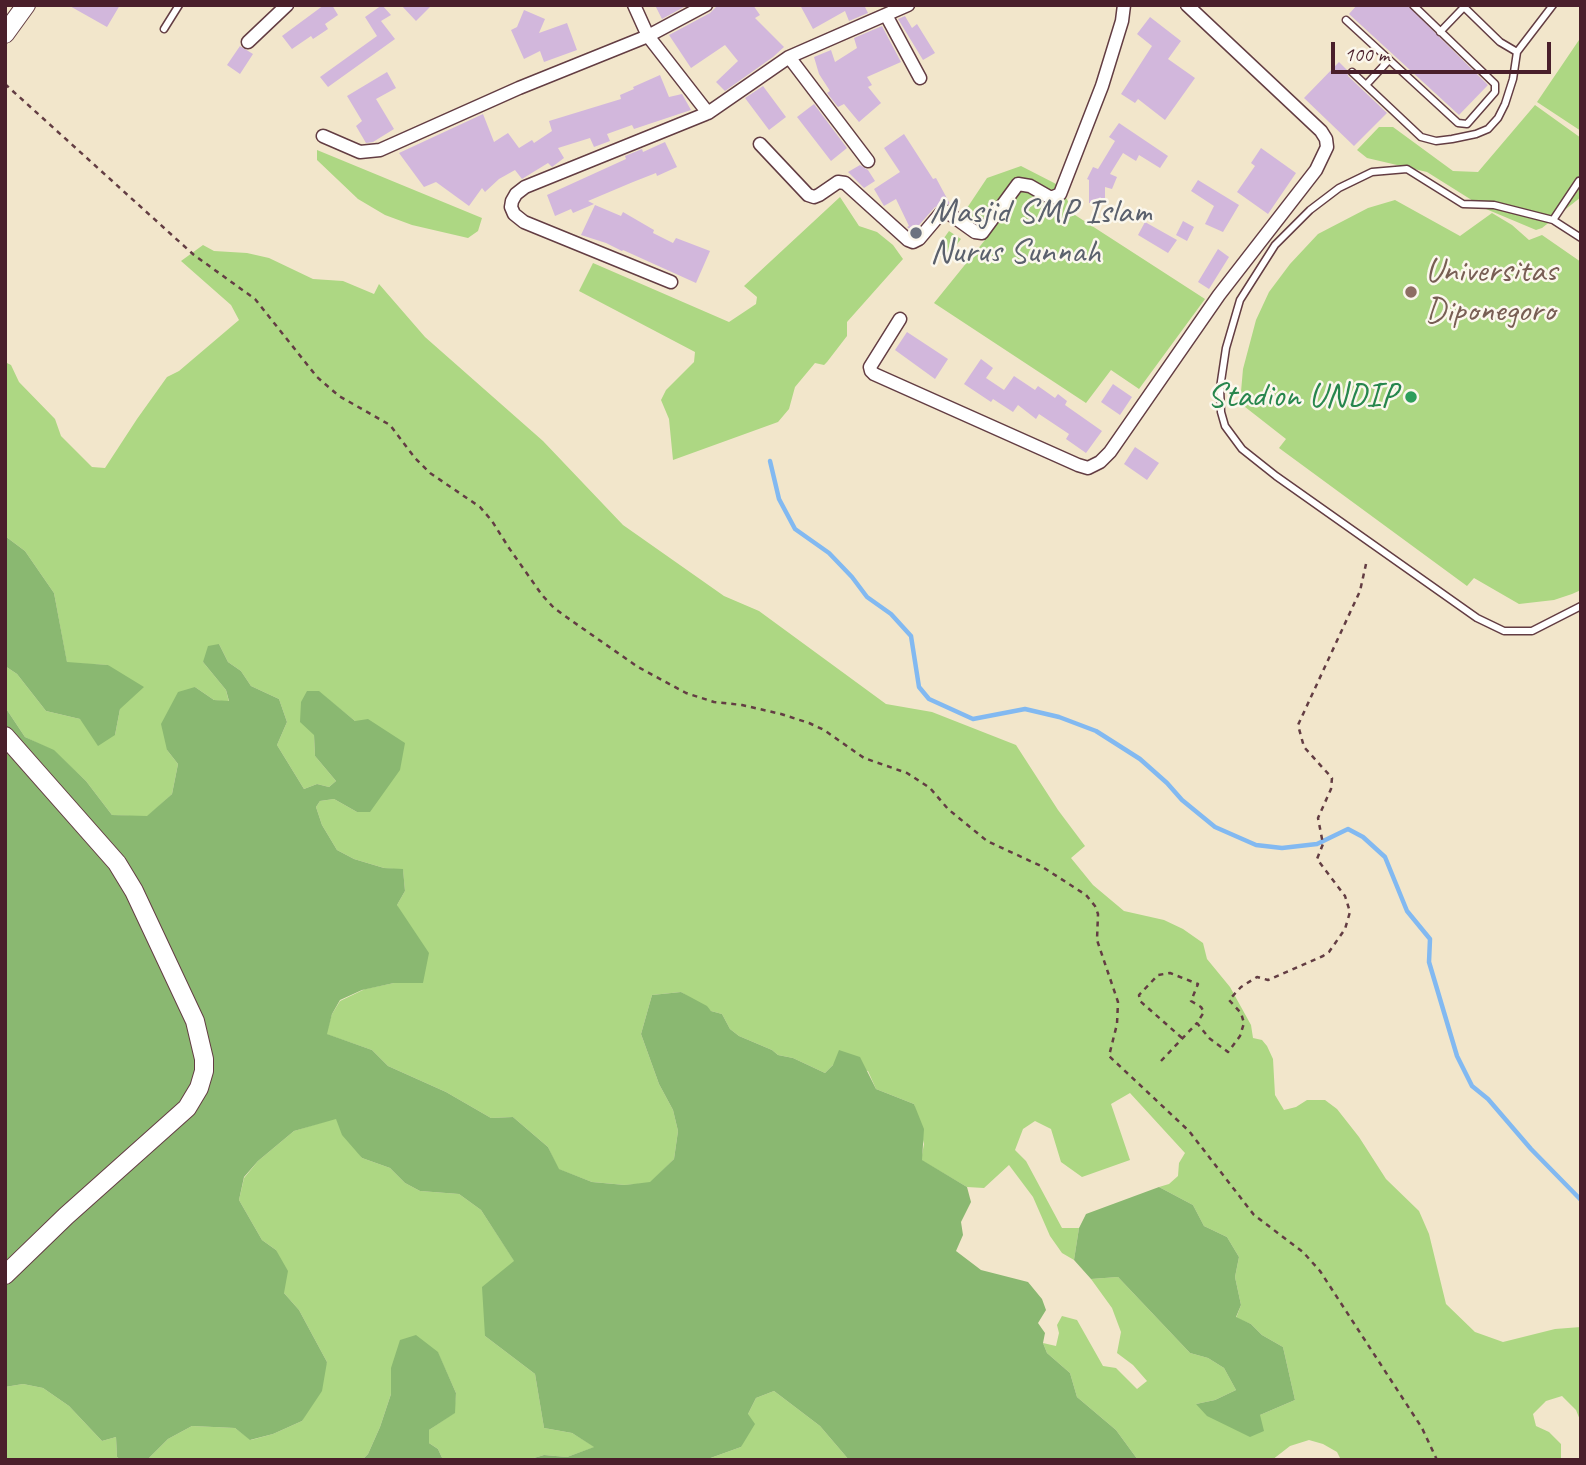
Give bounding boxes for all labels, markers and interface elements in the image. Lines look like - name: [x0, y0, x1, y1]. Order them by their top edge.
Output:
- scale bar: [1334, 28, 1554, 72]
- text: 100 m: [1344, 41, 1389, 67]
- place label: Masjid SMP Islam Nurus Sunnah: [930, 192, 1152, 274]
- marker: Masjid SMP Islam Nurus Sunnah: [908, 225, 924, 241]
- place label: Universitas Diponegoro: [1425, 251, 1557, 333]
- marker: Universitas Diponegoro: [1403, 284, 1419, 300]
- place label: Stadion UNDIP: [1207, 376, 1397, 418]
- marker: Stadion UNDIP: [1403, 389, 1419, 405]

